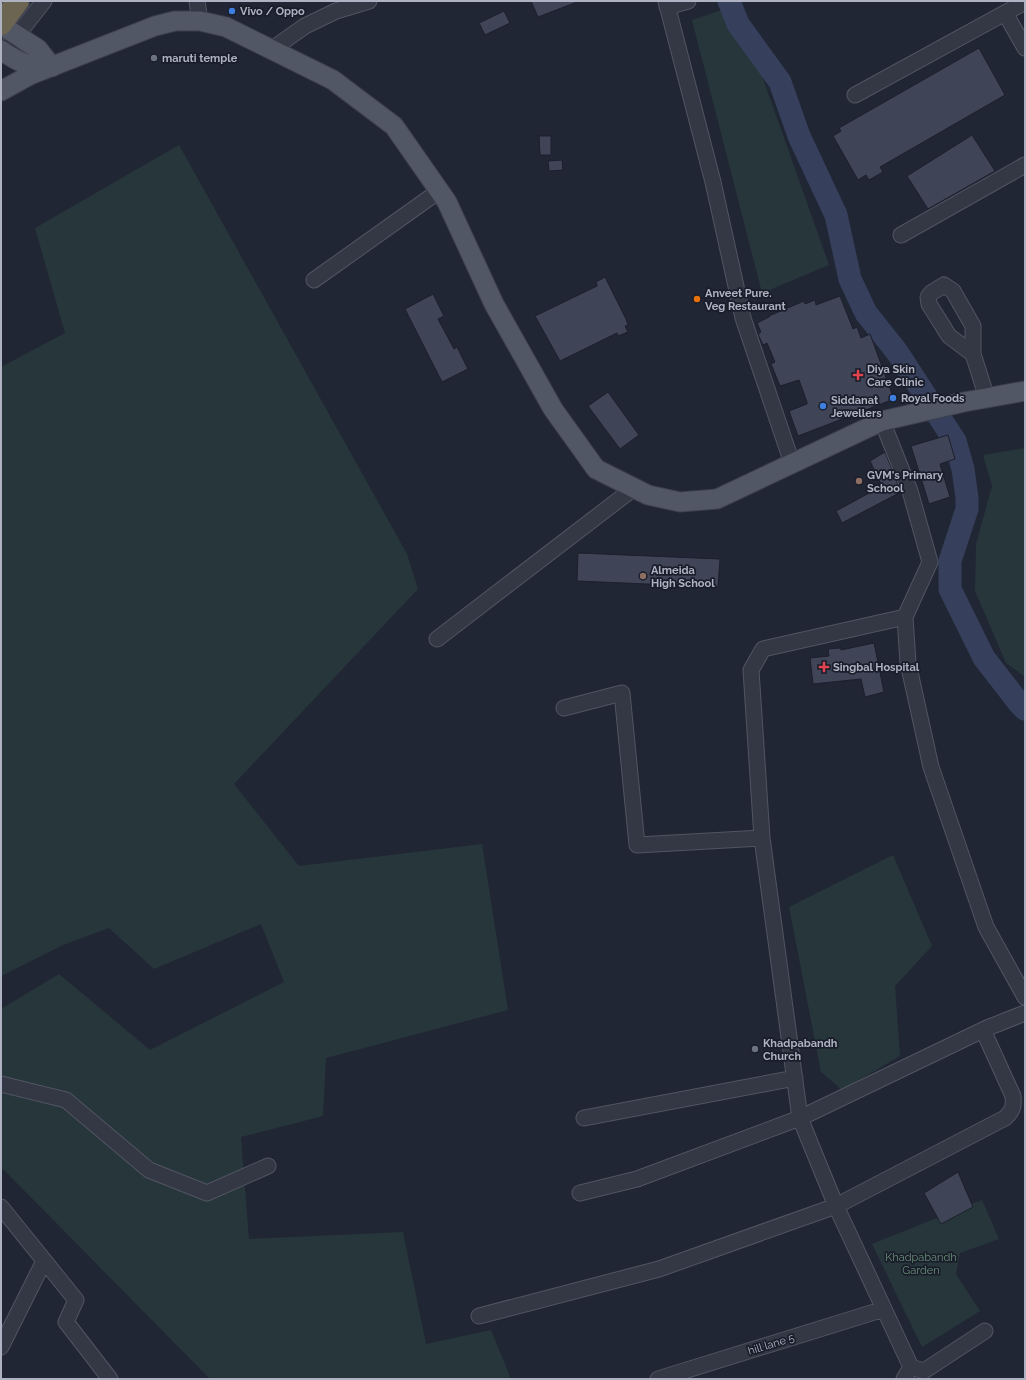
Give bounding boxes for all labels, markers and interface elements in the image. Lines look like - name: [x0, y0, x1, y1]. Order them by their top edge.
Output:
- place label: Vivo / Oppo: [240, 5, 305, 18]
- marker: Vivo / Oppo: [227, 6, 237, 16]
- place label: maruti temple: [162, 52, 238, 65]
- marker: maruti temple: [149, 53, 159, 63]
- place label: Anveet Pure. Veg Restaurant: [705, 287, 786, 313]
- marker: Anveet Pure. Veg Restaurant: [692, 294, 702, 304]
- place label: Diya Skin Care Clinic: [867, 363, 924, 389]
- marker: Diya Skin Care Clinic: [852, 369, 864, 381]
- place label: Royal Foods: [901, 392, 965, 405]
- marker: Royal Foods: [888, 393, 898, 403]
- place label: Siddanat Jewellers: [831, 394, 882, 420]
- marker: Siddanat Jewellers: [818, 401, 828, 411]
- place label: GVM's Primary School: [867, 469, 943, 495]
- marker: GVM's Primary School: [854, 476, 864, 486]
- place label: Almeida High School: [651, 564, 715, 590]
- marker: Almeida High School: [638, 571, 648, 581]
- marker: Singbal Hospital: [818, 661, 830, 673]
- place label: Singbal Hospital: [833, 661, 920, 674]
- place label: Khadpabandh Church: [763, 1037, 838, 1063]
- marker: Khadpabandh Church: [750, 1044, 760, 1054]
- park label: Khadpabandh Garden: [885, 1251, 957, 1277]
- street label: hill lane 5: [746, 1331, 796, 1358]

